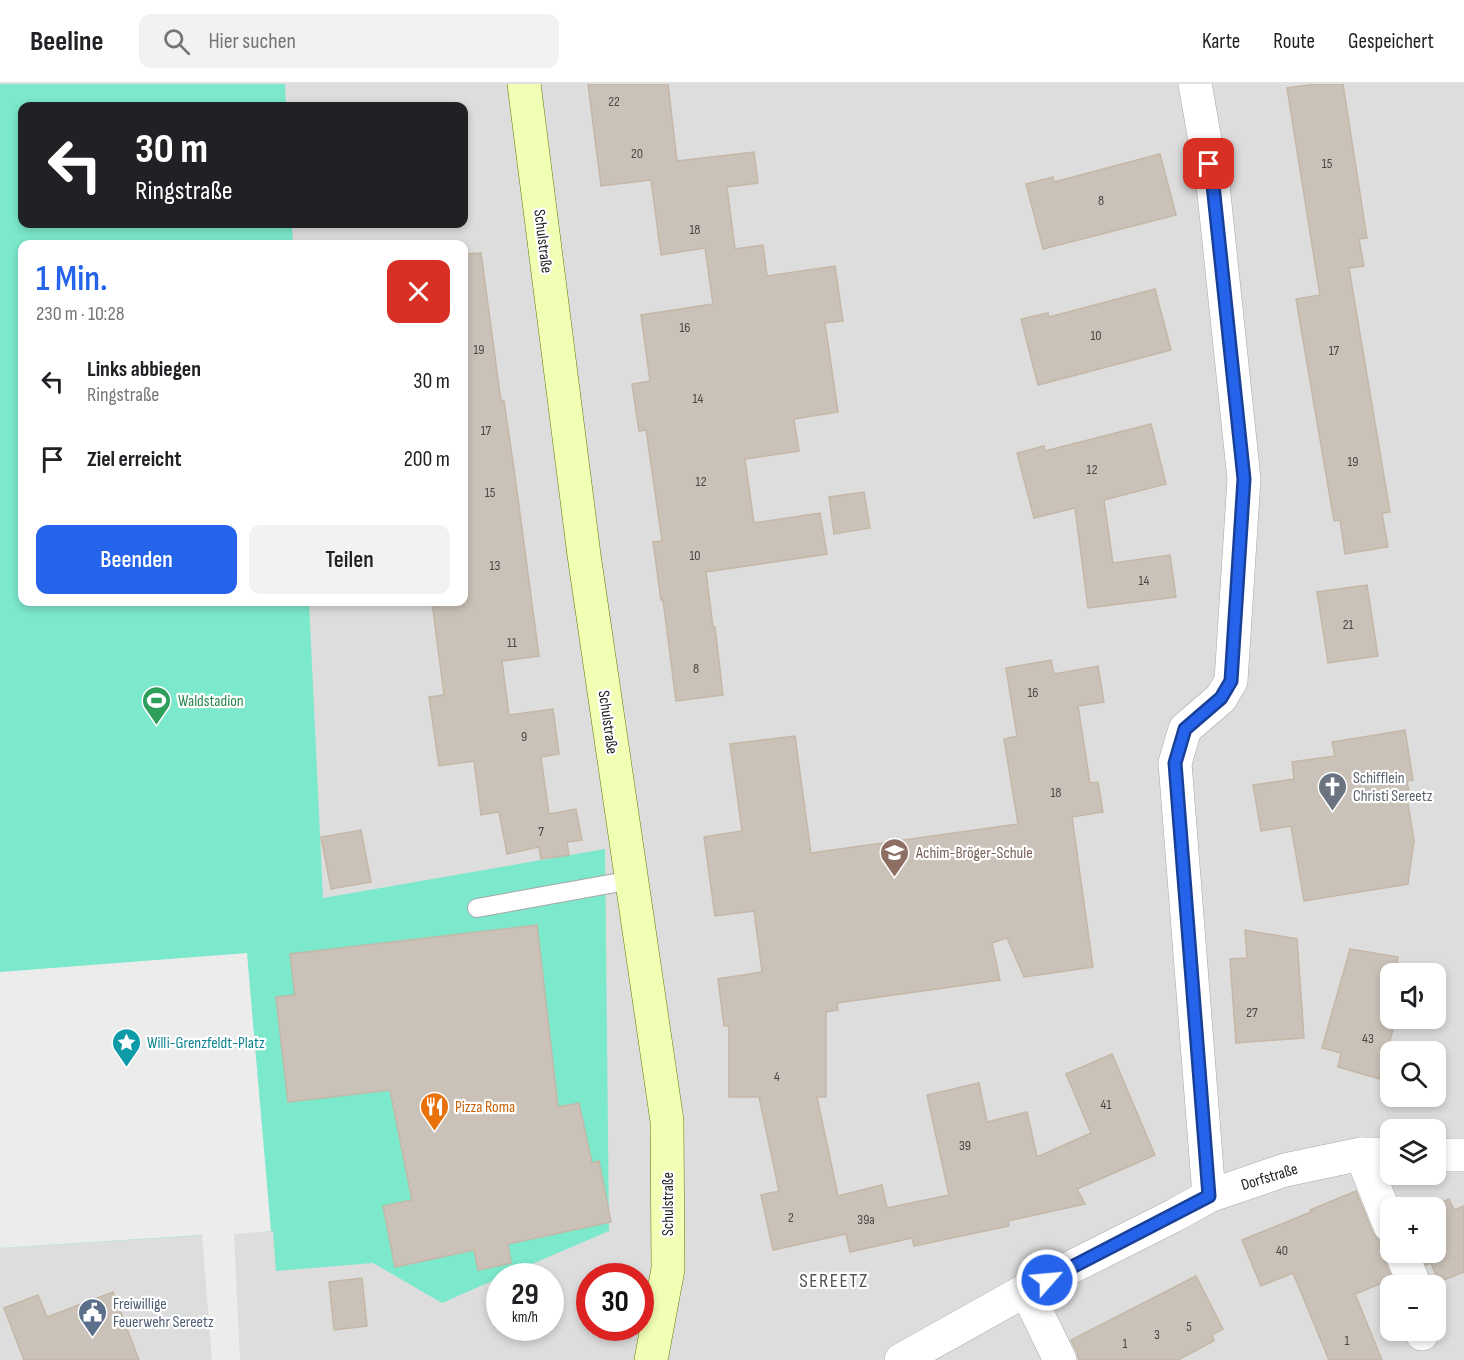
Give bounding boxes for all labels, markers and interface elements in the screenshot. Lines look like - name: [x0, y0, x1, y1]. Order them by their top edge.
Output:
- search box: [139, 14, 559, 68]
- text: Beeline: [30, 25, 103, 58]
- icon: search: [160, 25, 193, 58]
- text: Hier suchen: [208, 28, 296, 55]
- text: Karte: [1202, 29, 1240, 54]
- text: Route: [1273, 29, 1315, 54]
- text: Gespeichert: [1348, 29, 1434, 54]
- house number: 22: [608, 93, 620, 110]
- text: 30 m: [135, 124, 208, 175]
- icon: left: [36, 126, 114, 204]
- pin: [1183, 138, 1234, 189]
- house number: 20: [631, 145, 643, 162]
- icon: arrive: [1192, 147, 1225, 180]
- house number: 15: [1322, 155, 1333, 172]
- text: Ringstraße: [135, 175, 233, 207]
- house number: 8: [1098, 192, 1104, 209]
- street label: Schulstraße: [529, 208, 556, 274]
- house number: 18: [689, 221, 701, 238]
- text: 1 Min.: [36, 258, 108, 301]
- button: close: [387, 260, 450, 323]
- text: 230 m · 10:28: [36, 302, 124, 326]
- house number: 16: [679, 319, 691, 336]
- house number: 10: [1090, 327, 1102, 344]
- house number: 19: [473, 341, 485, 358]
- house number: 17: [1329, 342, 1340, 359]
- text: Links abbiegen: [87, 356, 201, 383]
- icon: left: [36, 365, 69, 398]
- text: 30 m: [413, 368, 450, 395]
- text: Ringstraße: [87, 383, 159, 407]
- house number: 14: [693, 390, 704, 407]
- house number: 17: [481, 422, 492, 439]
- icon: arrive: [36, 443, 69, 476]
- text: Ziel erreicht: [87, 446, 182, 473]
- text: 200 m: [404, 446, 450, 473]
- house number: 19: [1347, 453, 1359, 470]
- house number: 12: [1087, 461, 1098, 478]
- house number: 12: [696, 473, 707, 490]
- house number: 15: [485, 484, 496, 501]
- button: Beenden: [36, 525, 237, 594]
- button: Teilen: [249, 525, 450, 594]
- house number: 10: [689, 547, 701, 564]
- house number: 13: [490, 557, 501, 574]
- house number: 14: [1139, 572, 1150, 589]
- house number: 21: [1343, 616, 1353, 633]
- house number: 11: [507, 634, 517, 651]
- house number: 8: [693, 660, 699, 677]
- sports icon: Waldstadion: [141, 684, 173, 726]
- house number: 16: [1027, 684, 1039, 701]
- street label: Schulstraße: [594, 689, 621, 755]
- place label: Waldstadion: [178, 692, 244, 711]
- house number: 9: [521, 728, 527, 745]
- place label: Schifflein Christi Sereetz: [1353, 769, 1433, 806]
- church icon: Schifflein Christi Sereetz: [1316, 770, 1348, 812]
- house number: 18: [1050, 784, 1062, 801]
- house number: 7: [538, 823, 544, 840]
- school or university icon: Achim-Bröger-Schule: [879, 836, 911, 878]
- place label: Achim-Bröger-Schule: [915, 844, 1033, 863]
- map controls: [1380, 963, 1446, 1341]
- button: sound: [1380, 963, 1446, 1029]
- house number: 27: [1246, 1004, 1258, 1021]
- place icon: Willi-Grenzfeldt-Platz: [110, 1026, 142, 1068]
- house number: 43: [1362, 1030, 1374, 1047]
- place label: Willi-Grenzfeldt-Platz: [147, 1034, 265, 1053]
- button: search: [1380, 1041, 1446, 1107]
- house number: 4: [774, 1068, 780, 1085]
- restaurant icon: Pizza Roma: [418, 1090, 450, 1132]
- house number: 41: [1101, 1096, 1111, 1113]
- place label: Pizza Roma: [455, 1098, 515, 1117]
- button: layers: [1380, 1119, 1446, 1185]
- house number: 39: [959, 1137, 971, 1154]
- street label: Dorfstraße: [1239, 1160, 1300, 1195]
- street label: Schulstraße: [659, 1172, 678, 1236]
- button: +: [1380, 1197, 1446, 1263]
- house number: 2: [788, 1209, 794, 1226]
- house number: 39a: [857, 1211, 875, 1228]
- house number: 40: [1276, 1242, 1288, 1259]
- position arrow: [1015, 1248, 1079, 1312]
- speed limit sign: 30: [576, 1263, 654, 1341]
- district label: SEREETZ: [799, 1269, 869, 1293]
- button: −: [1380, 1275, 1446, 1341]
- text: 29: [511, 1277, 539, 1313]
- place label: Freiwillige Feuerwehr Sereetz: [113, 1295, 214, 1332]
- public building icon: Freiwillige Feuerwehr Sereetz: [76, 1296, 108, 1338]
- text: km/h: [512, 1308, 538, 1327]
- house number: 5: [1186, 1318, 1192, 1335]
- house number: 3: [1154, 1326, 1160, 1343]
- house number: 1: [1345, 1332, 1350, 1349]
- house number: 1: [1123, 1335, 1128, 1352]

